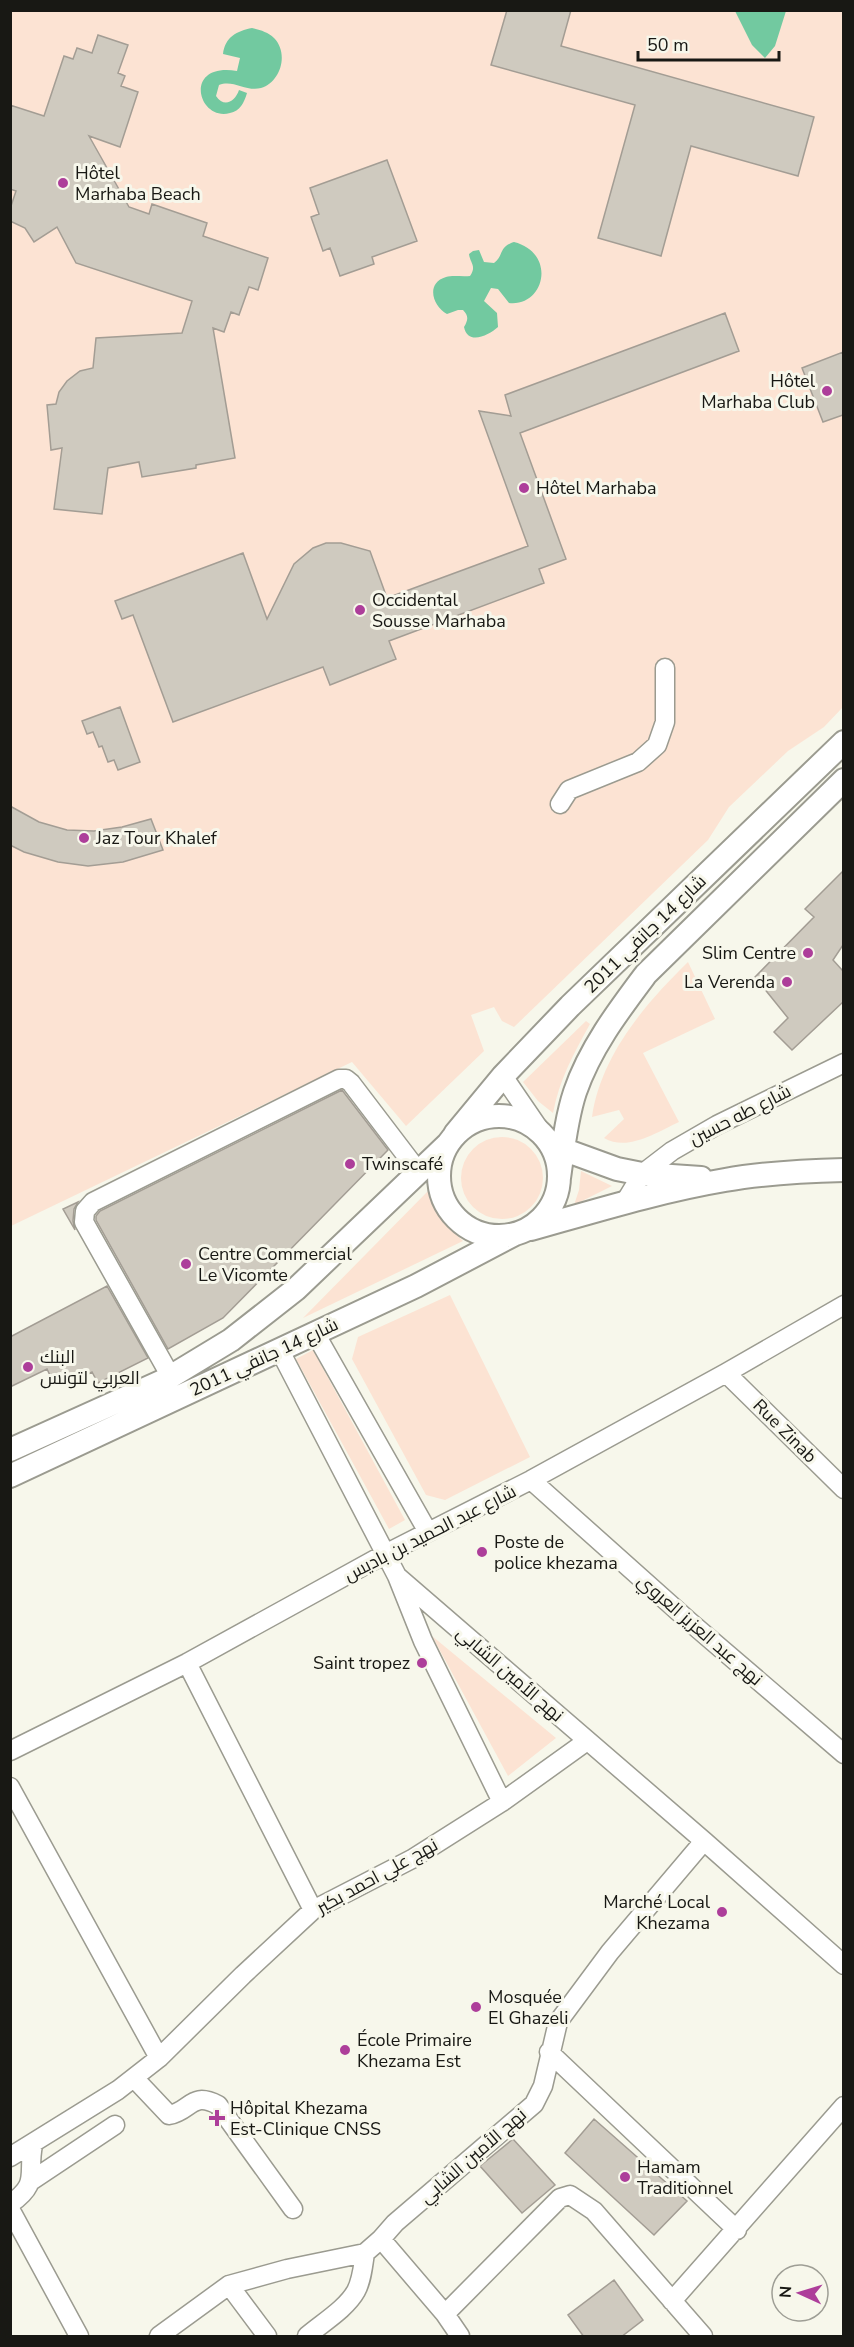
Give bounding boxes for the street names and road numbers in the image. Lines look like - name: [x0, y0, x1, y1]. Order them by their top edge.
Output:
- street label: شارع 14 جانفي 2011: [579, 869, 713, 1000]
- street label: شارع طه حسين: [685, 1079, 795, 1151]
- street label: شارع 14 جانفي 2011: [186, 1312, 343, 1404]
- street label: Rue Zinab: [748, 1394, 822, 1468]
- street label: شارع عبد الحميد بن باديس: [340, 1479, 520, 1587]
- street label: نهج عبد العزيز العروي: [631, 1569, 768, 1692]
- street label: نهج الأمين الشابي: [450, 1621, 569, 1729]
- street label: نهج علي احمد بكير: [311, 1833, 443, 1922]
- street label: نهج الأمين الشابي: [414, 2103, 533, 2211]

